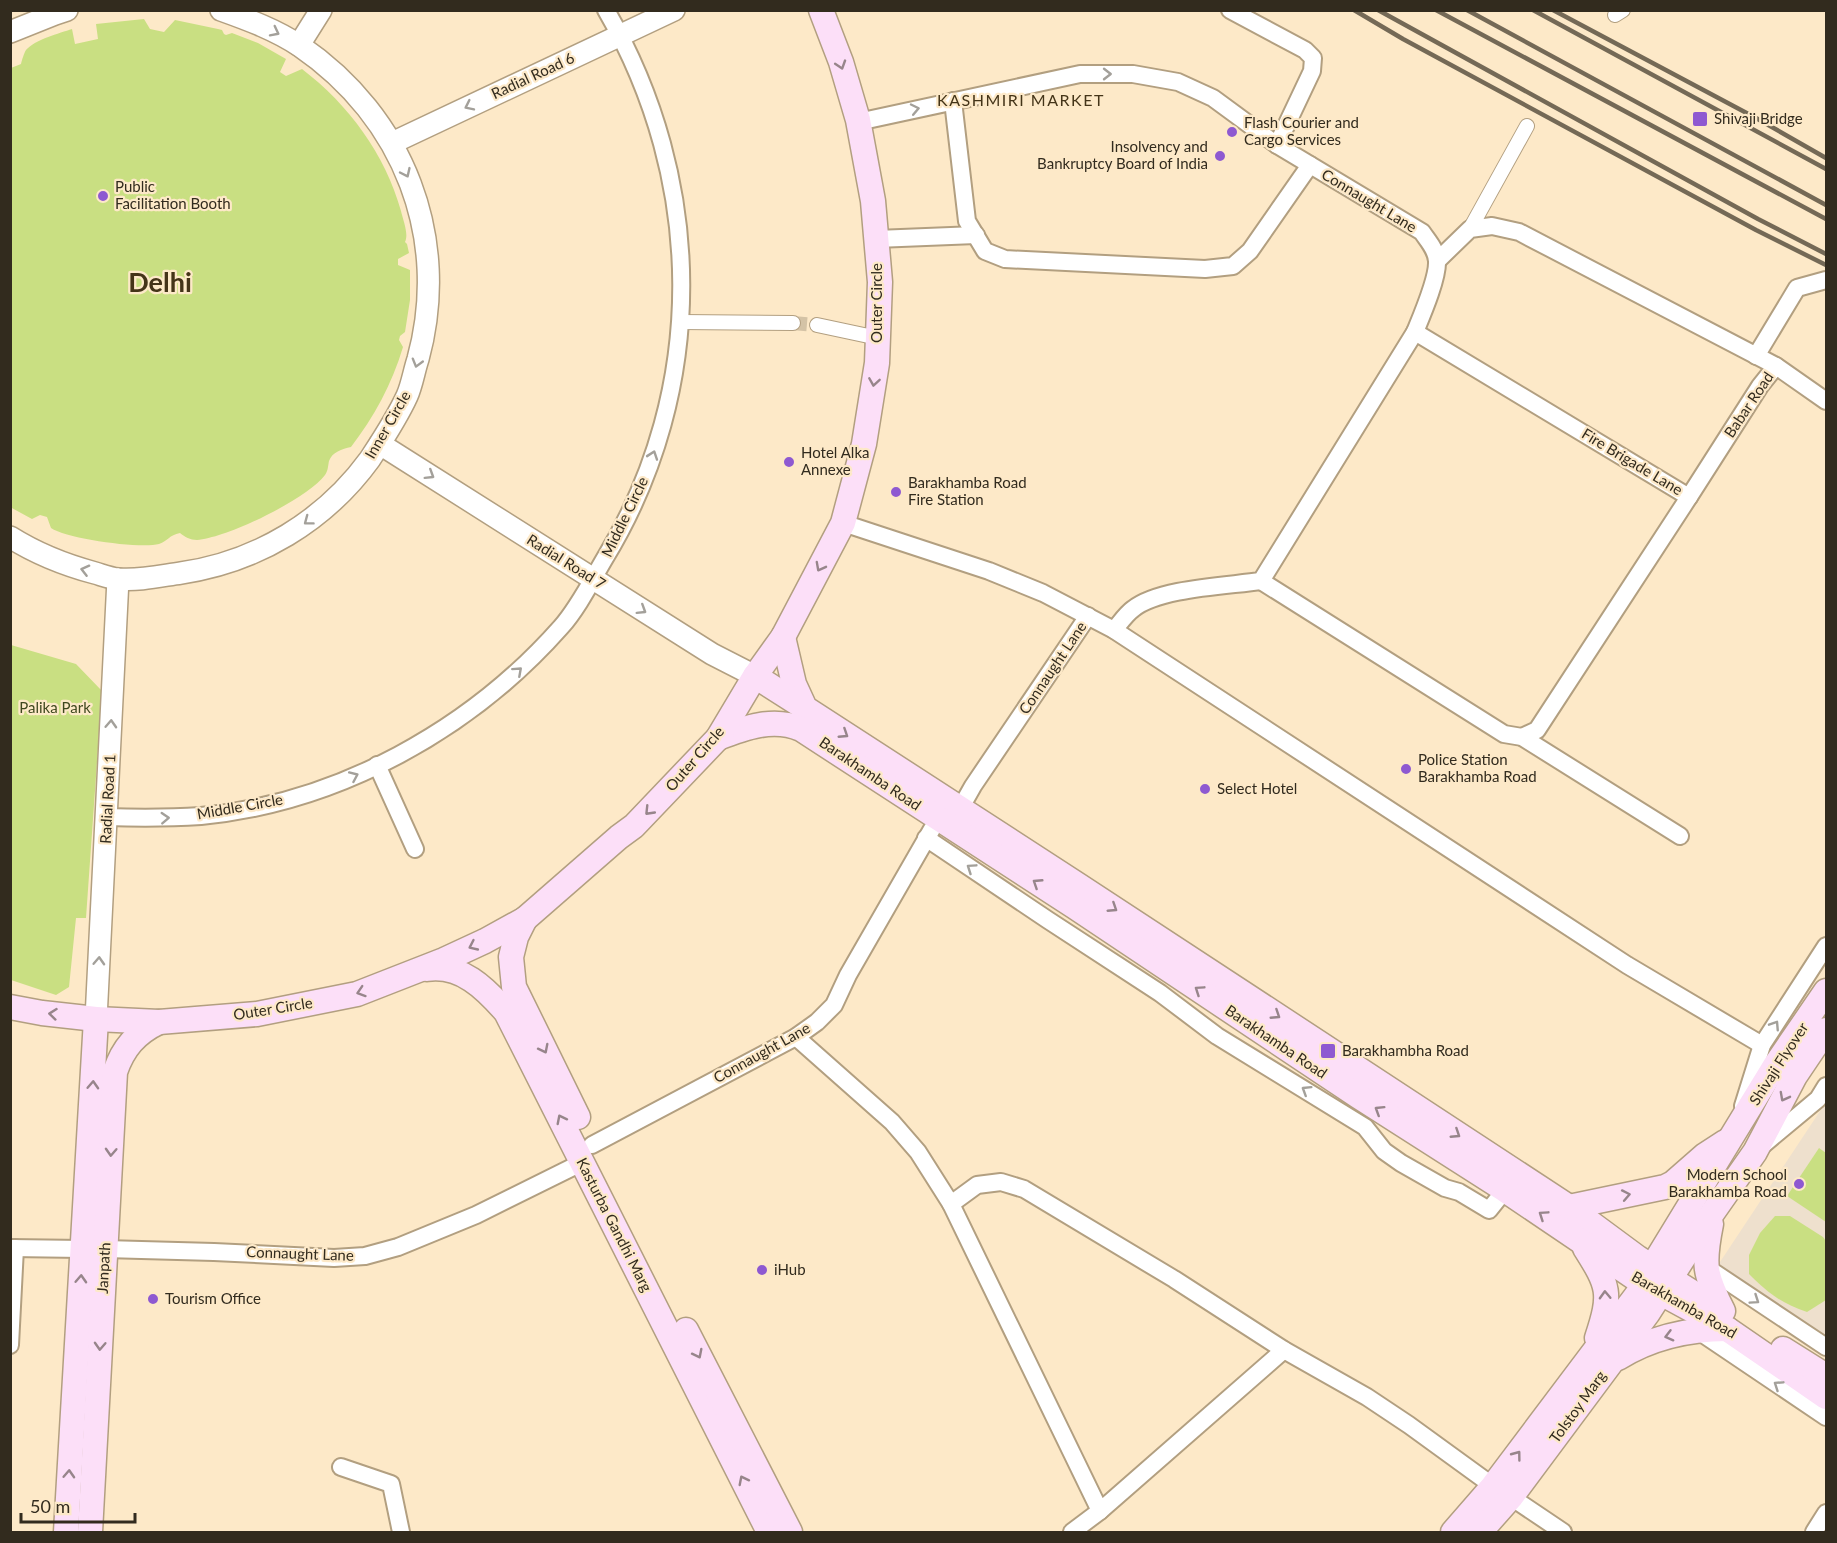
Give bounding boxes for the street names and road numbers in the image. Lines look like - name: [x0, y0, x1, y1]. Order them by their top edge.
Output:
- street label: Radial Road 6: [488, 48, 577, 102]
- street label: Connaught Lane: [1319, 165, 1420, 236]
- street label: Outer Circle: [867, 263, 885, 343]
- street label: Babar Road: [1720, 368, 1777, 441]
- street label: Inner Circle: [361, 387, 414, 462]
- street label: Fire Brigade Lane: [1579, 424, 1686, 498]
- street label: Middle Circle: [597, 473, 651, 560]
- street label: Radial Road 7: [524, 530, 609, 593]
- street label: Connaught Lane: [1015, 618, 1090, 717]
- street label: Outer Circle: [661, 722, 727, 794]
- street label: Barakhamba Road: [816, 733, 925, 814]
- street label: Radial Road 1: [96, 754, 118, 844]
- street label: Middle Circle: [195, 790, 284, 822]
- street label: Outer Circle: [232, 993, 314, 1023]
- street label: Barakhamba Road: [1222, 1001, 1331, 1082]
- street label: Connaught Lane: [710, 1018, 813, 1086]
- street label: Shivaji Flyover: [1745, 1018, 1812, 1108]
- street label: Kasturba Gandhi Marg: [573, 1155, 657, 1295]
- street label: Janpath: [93, 1242, 113, 1294]
- street label: Connaught Lane: [246, 1242, 354, 1264]
- street label: Barakhamba Road: [1629, 1267, 1740, 1342]
- street label: Tolstoy Marg: [1545, 1367, 1609, 1446]

